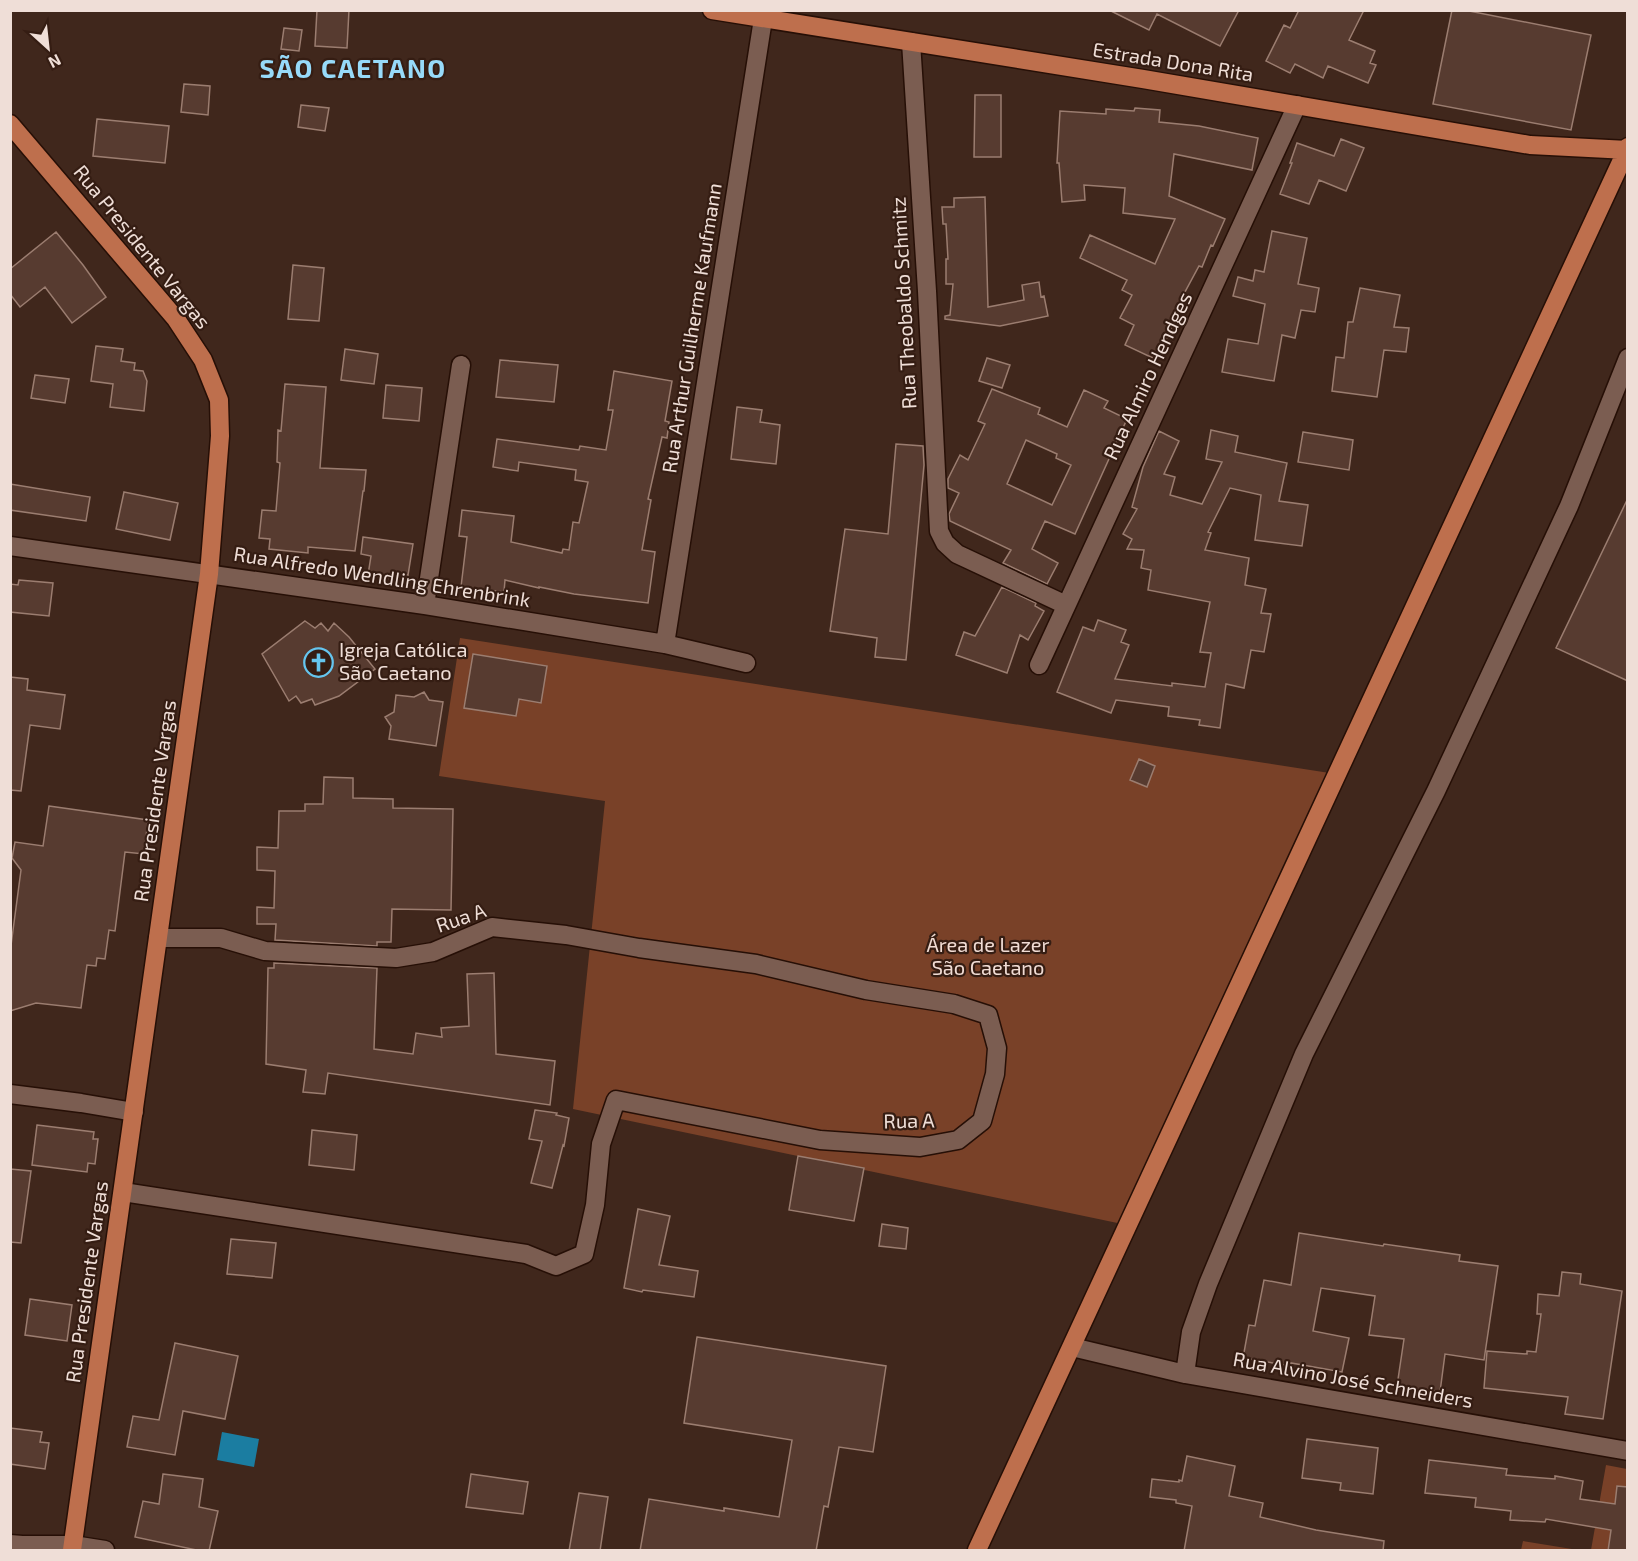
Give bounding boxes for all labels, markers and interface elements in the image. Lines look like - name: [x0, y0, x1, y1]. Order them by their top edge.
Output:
- north arrow: [18, 18, 78, 78]
- street label: Estrada Dona Rita: [1091, 36, 1255, 86]
- text: N: [46, 51, 65, 73]
- district label: SÃO CAETANO: [259, 52, 447, 83]
- street label: Rua Presidente Vargas: [69, 160, 216, 333]
- street label: Rua Arthur Guilherme Kaufmann: [656, 181, 726, 475]
- street label: Rua Theobaldo Schmitz: [885, 196, 921, 410]
- street label: Rua Almiro Hendges: [1098, 288, 1196, 463]
- street label: Rua Alfredo Wendling Ehrenbrink: [232, 541, 532, 611]
- place label: Igreja Católica São Caetano: [339, 637, 467, 684]
- church icon: Igreja Católica São Caetano: [302, 646, 334, 678]
- street label: Rua Presidente Vargas: [128, 698, 180, 903]
- street label: Rua A: [433, 897, 489, 937]
- park label: Área de Lazer São Caetano: [926, 932, 1050, 979]
- street label: Rua A: [883, 1108, 935, 1132]
- street label: Rua Presidente Vargas: [60, 1179, 112, 1384]
- street label: Rua Alvino José Schneiders: [1231, 1346, 1475, 1412]

